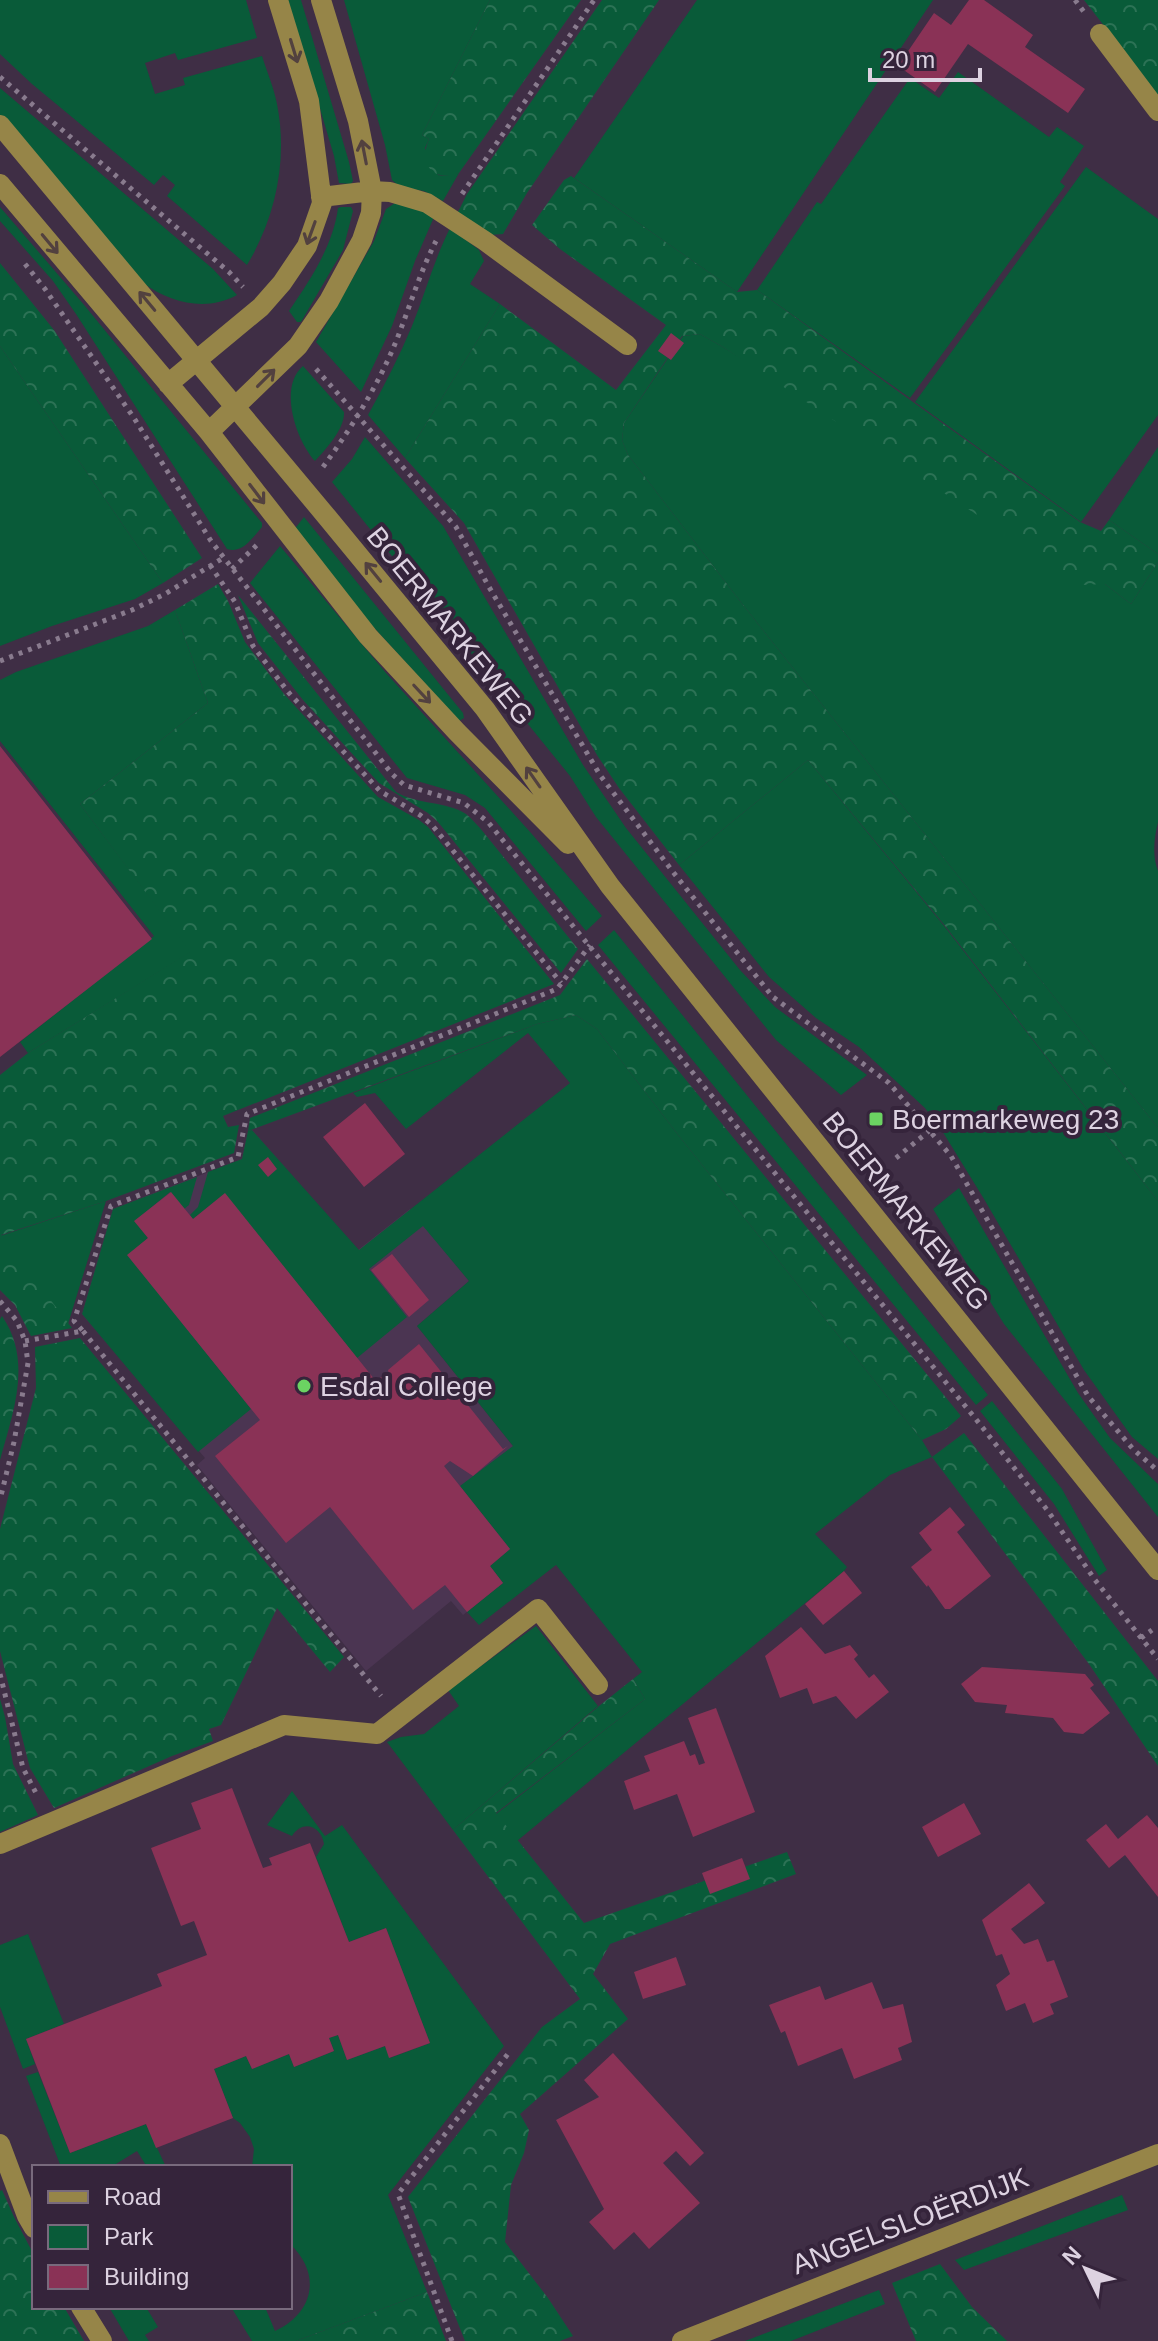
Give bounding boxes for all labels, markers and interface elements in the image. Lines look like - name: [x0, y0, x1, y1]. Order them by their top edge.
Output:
- scale bar: [870, 32, 980, 82]
- one-way arrow: [287, 37, 302, 63]
- text: 20 m: [882, 46, 935, 73]
- one-way arrow: [356, 140, 371, 165]
- one-way arrow: [303, 220, 318, 245]
- one-way arrow: [41, 233, 59, 253]
- one-way arrow: [138, 291, 156, 312]
- one-way arrow: [256, 368, 275, 388]
- one-way arrow: [248, 483, 265, 504]
- street label: BOERMARKEWEG: [361, 521, 539, 731]
- one-way arrow: [364, 562, 382, 583]
- one-way arrow: [413, 684, 432, 704]
- one-way arrow: [525, 766, 541, 788]
- place label: Boermarkeweg 23: [892, 1104, 1119, 1135]
- street label: BOERMARKEWEG: [817, 1106, 995, 1316]
- marker: Boermarkeweg 23: [867, 1110, 885, 1128]
- place label: Esdal College: [320, 1371, 493, 1402]
- marker: Esdal College: [295, 1377, 313, 1395]
- street label: ANGELSLOËRDIJK: [787, 2162, 1033, 2280]
- legend: [32, 2165, 292, 2309]
- text: Road: [104, 2183, 161, 2210]
- text: Park: [104, 2223, 154, 2250]
- north arrow: [1046, 2229, 1126, 2309]
- text: N: [1057, 2241, 1086, 2270]
- text: Building: [104, 2263, 189, 2290]

